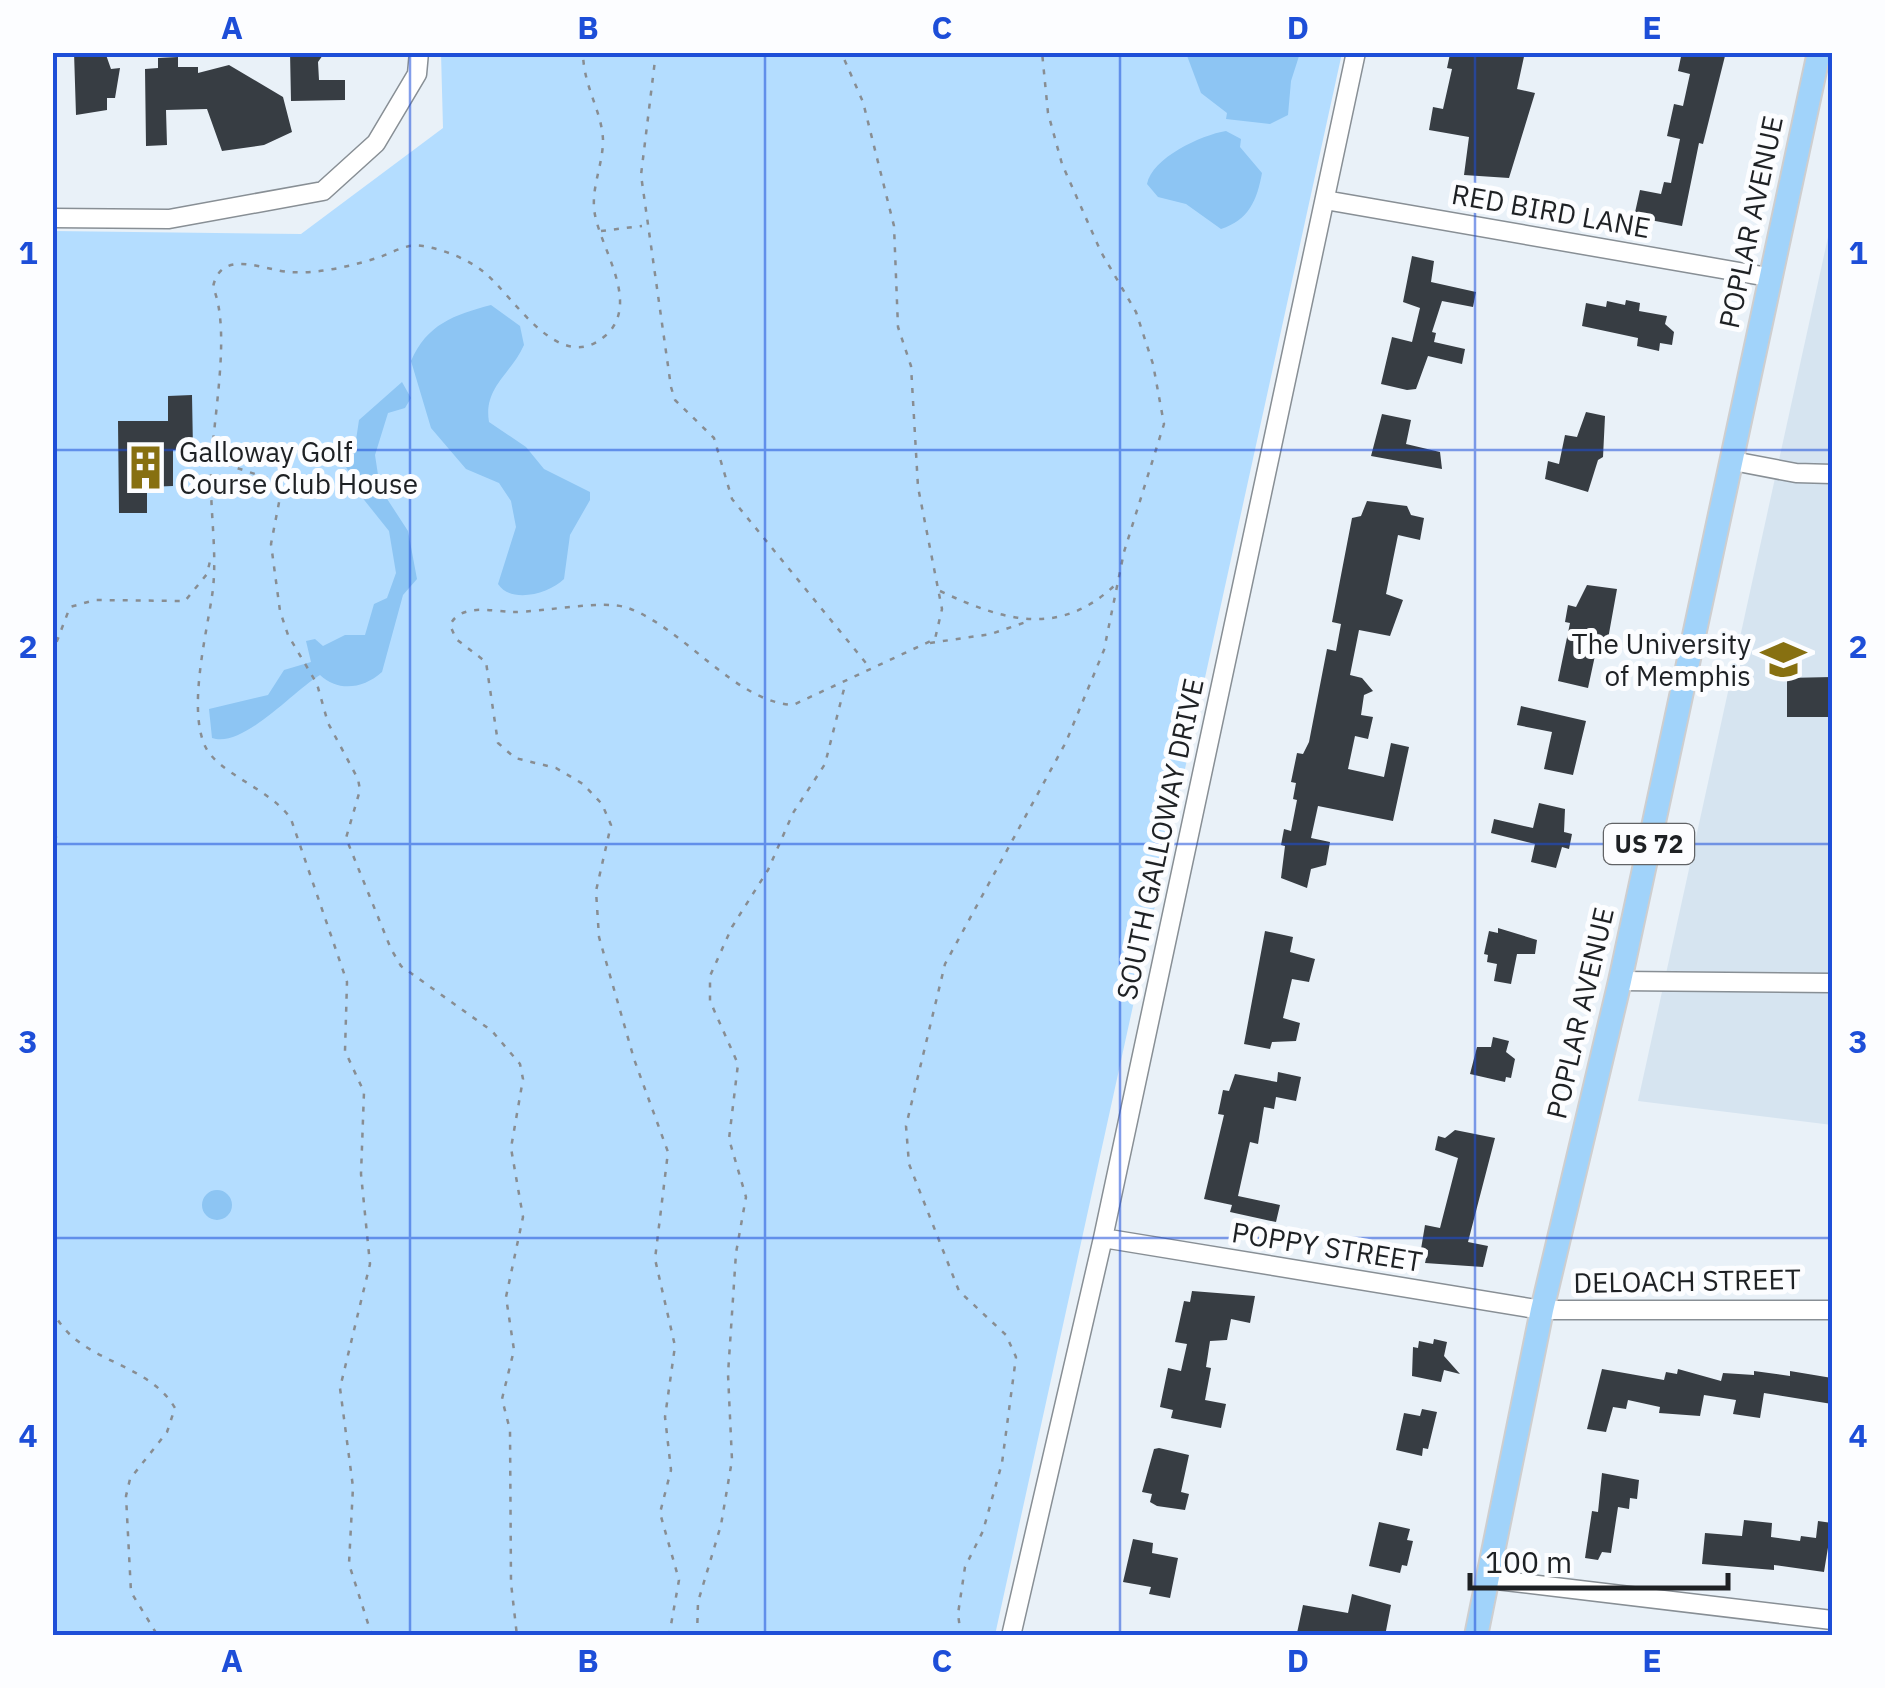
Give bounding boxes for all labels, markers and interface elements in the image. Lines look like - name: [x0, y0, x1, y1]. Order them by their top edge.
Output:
- text: A: [221, 6, 243, 48]
- text: B: [577, 6, 599, 48]
- text: C: [932, 6, 952, 48]
- text: D: [1287, 6, 1309, 48]
- text: E: [1642, 6, 1662, 48]
- street label: POPLAR AVENUE: [1710, 112, 1791, 331]
- street label: RED BIRD LANE: [1449, 175, 1653, 246]
- text: 1: [18, 231, 38, 273]
- text: 1: [1848, 231, 1868, 273]
- place label: Galloway Golf Course Club House: [179, 433, 418, 502]
- building icon: Galloway Golf Course Club House: [122, 444, 170, 492]
- text: 2: [18, 625, 38, 667]
- place label: The University of Memphis: [1572, 625, 1751, 694]
- text: 2: [1848, 625, 1868, 667]
- school or university icon: The University of Memphis: [1760, 636, 1808, 684]
- street label: SOUTH GALLOWAY DRIVE: [1107, 675, 1212, 1003]
- road number: US 72: [1604, 824, 1694, 864]
- street label: POPLAR AVENUE: [1537, 903, 1622, 1122]
- text: 3: [18, 1020, 38, 1062]
- text: 3: [1848, 1020, 1868, 1062]
- street label: POPPY STREET: [1229, 1213, 1425, 1280]
- street label: DELOACH STREET: [1573, 1260, 1801, 1301]
- text: 4: [18, 1414, 38, 1456]
- text: 4: [1848, 1414, 1868, 1456]
- scale bar: [1470, 1528, 1728, 1590]
- text: 100 m: [1485, 1542, 1572, 1581]
- text: A: [221, 1639, 243, 1681]
- text: B: [577, 1639, 599, 1681]
- text: C: [932, 1639, 952, 1681]
- text: D: [1287, 1639, 1309, 1681]
- text: E: [1642, 1639, 1662, 1681]

